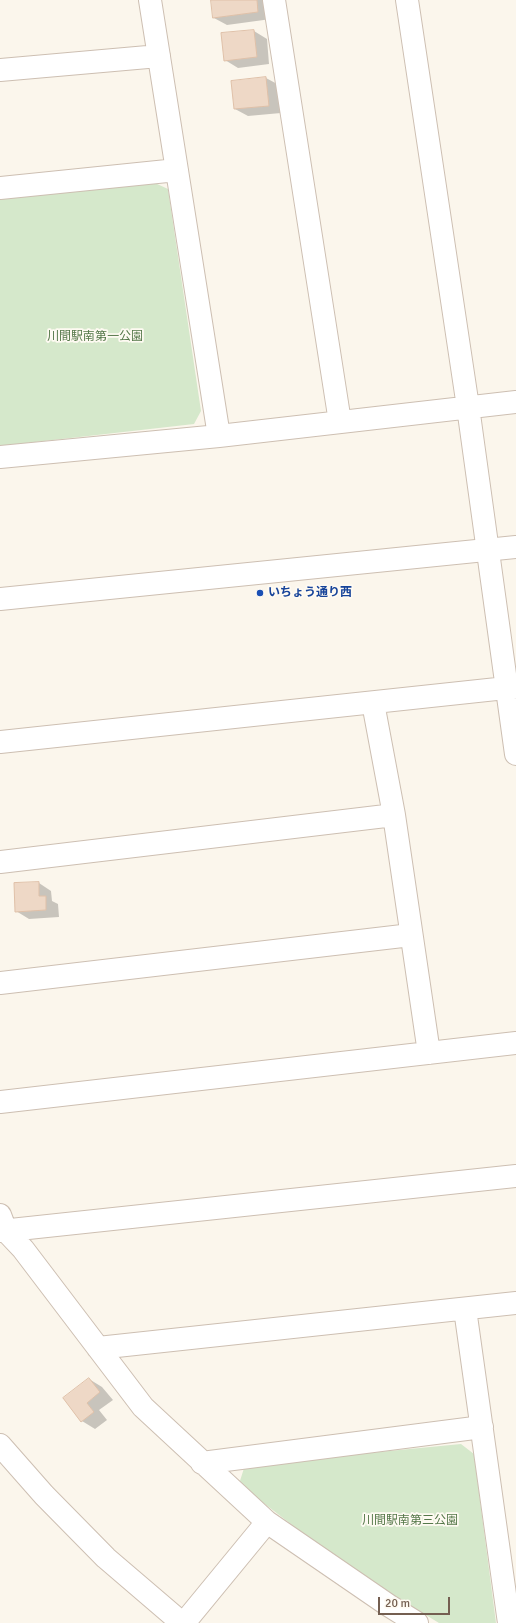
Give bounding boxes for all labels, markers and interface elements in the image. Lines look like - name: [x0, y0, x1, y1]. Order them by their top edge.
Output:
- park label: 川間駅南第一公園: [47, 330, 143, 344]
- place label: いちょう通り西: [268, 586, 352, 600]
- marker: いちょう通り西: [255, 588, 265, 598]
- park label: 川間駅南第三公園: [362, 1514, 458, 1528]
- scale bar: [380, 1589, 452, 1615]
- text: 20 m: [385, 1596, 410, 1611]

